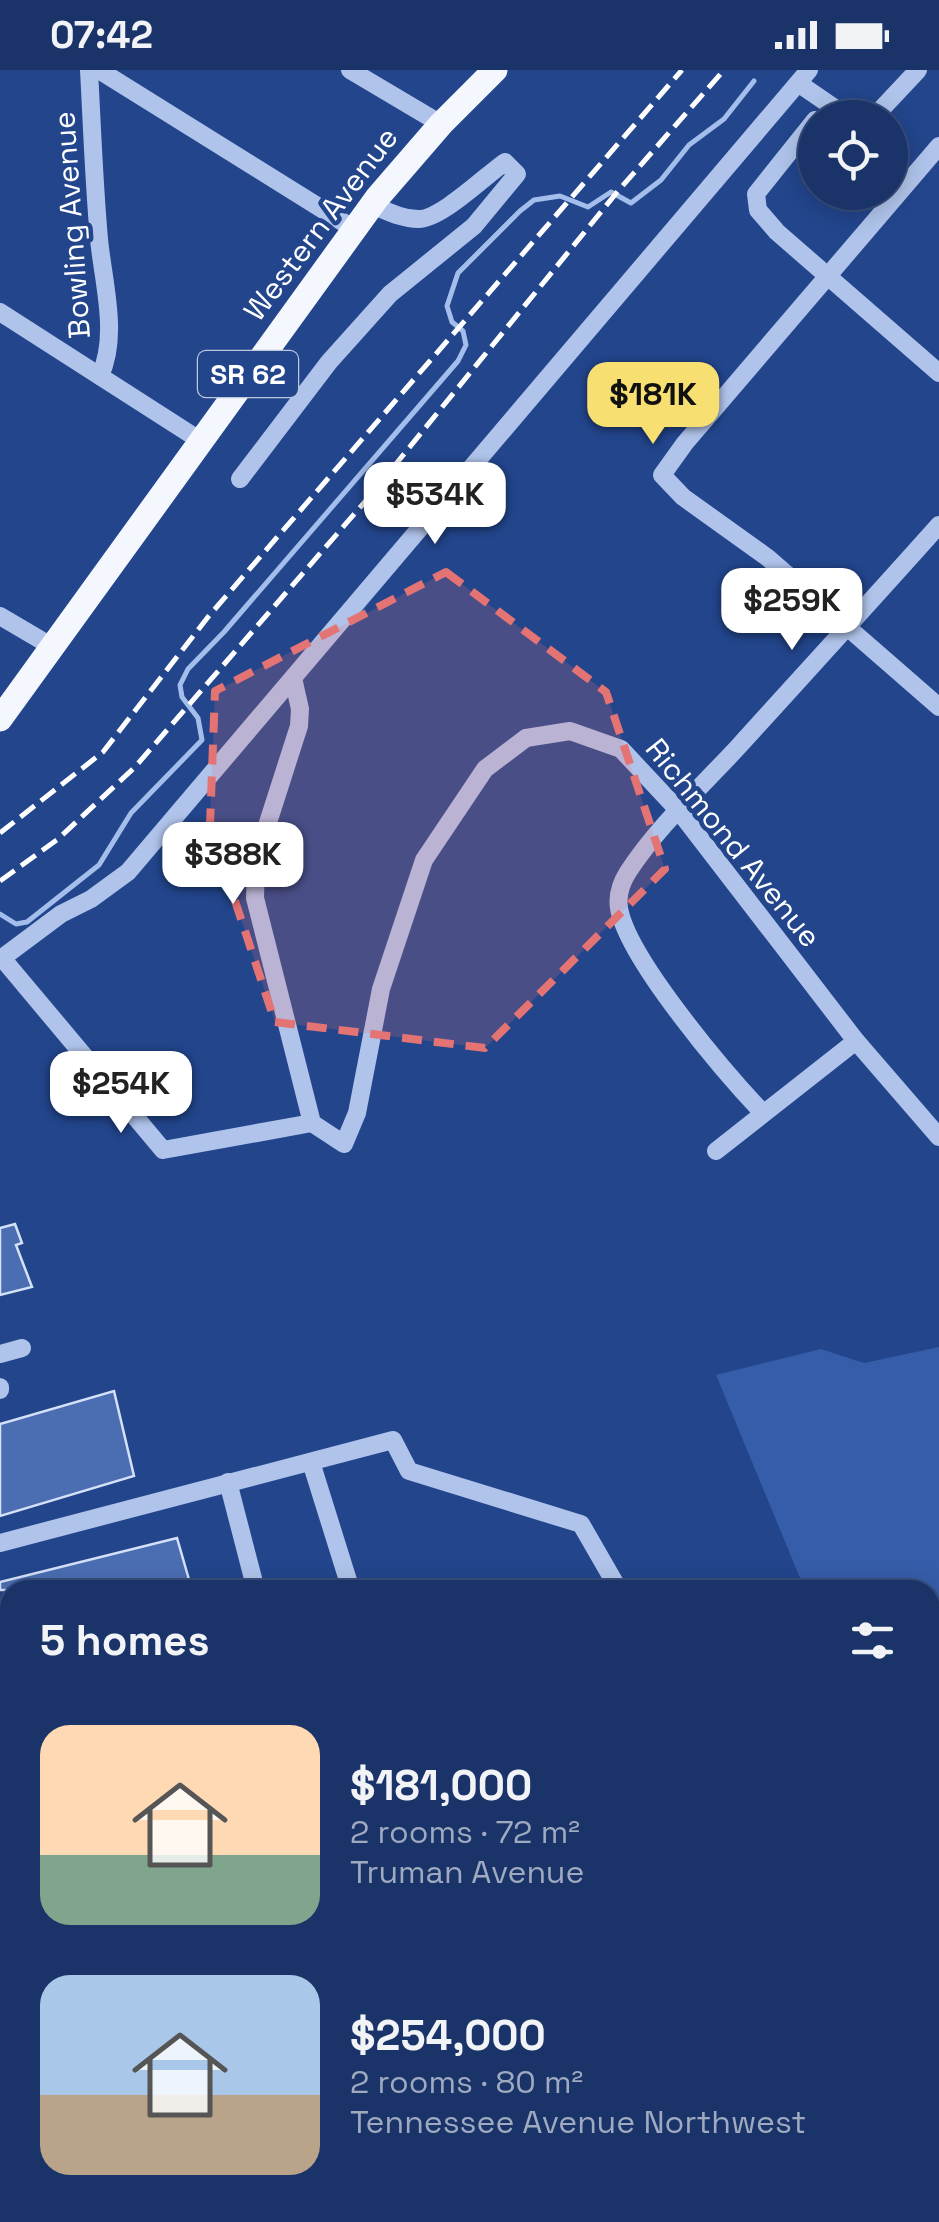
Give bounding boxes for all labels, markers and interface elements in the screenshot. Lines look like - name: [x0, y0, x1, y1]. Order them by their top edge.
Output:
- text: 07:42: [50, 11, 153, 59]
- map controls: [798, 100, 908, 210]
- button: locate: [798, 100, 908, 210]
- street label: Bowling Avenue: [44, 110, 99, 340]
- street label: Western Avenue: [235, 119, 406, 328]
- road number: SR 62: [198, 351, 298, 397]
- pin: $181K: [583, 362, 723, 447]
- text: $181K: [609, 374, 697, 414]
- pin: $534K: [365, 462, 505, 547]
- text: $534K: [386, 474, 484, 514]
- pin: $259K: [722, 568, 862, 653]
- text: $259K: [743, 580, 841, 620]
- street label: Richmond Avenue: [637, 730, 830, 955]
- pin: $388K: [163, 822, 303, 907]
- text: $388K: [184, 834, 282, 874]
- pin: $254K: [51, 1051, 191, 1136]
- text: $254K: [72, 1063, 170, 1103]
- icon: filters: [845, 1613, 900, 1668]
- text: 5 homes: [40, 1614, 210, 1667]
- text: $181,000: [350, 1759, 532, 1812]
- icon: home: [120, 1765, 240, 1885]
- text: 2 rooms · 72 m²: [350, 1812, 580, 1852]
- text: Truman Avenue: [350, 1852, 584, 1892]
- text: $254,000: [350, 2009, 546, 2062]
- icon: home: [120, 2015, 240, 2135]
- text: 2 rooms · 80 m²: [350, 2062, 583, 2102]
- text: Tennessee Avenue Northwest: [350, 2102, 806, 2142]

